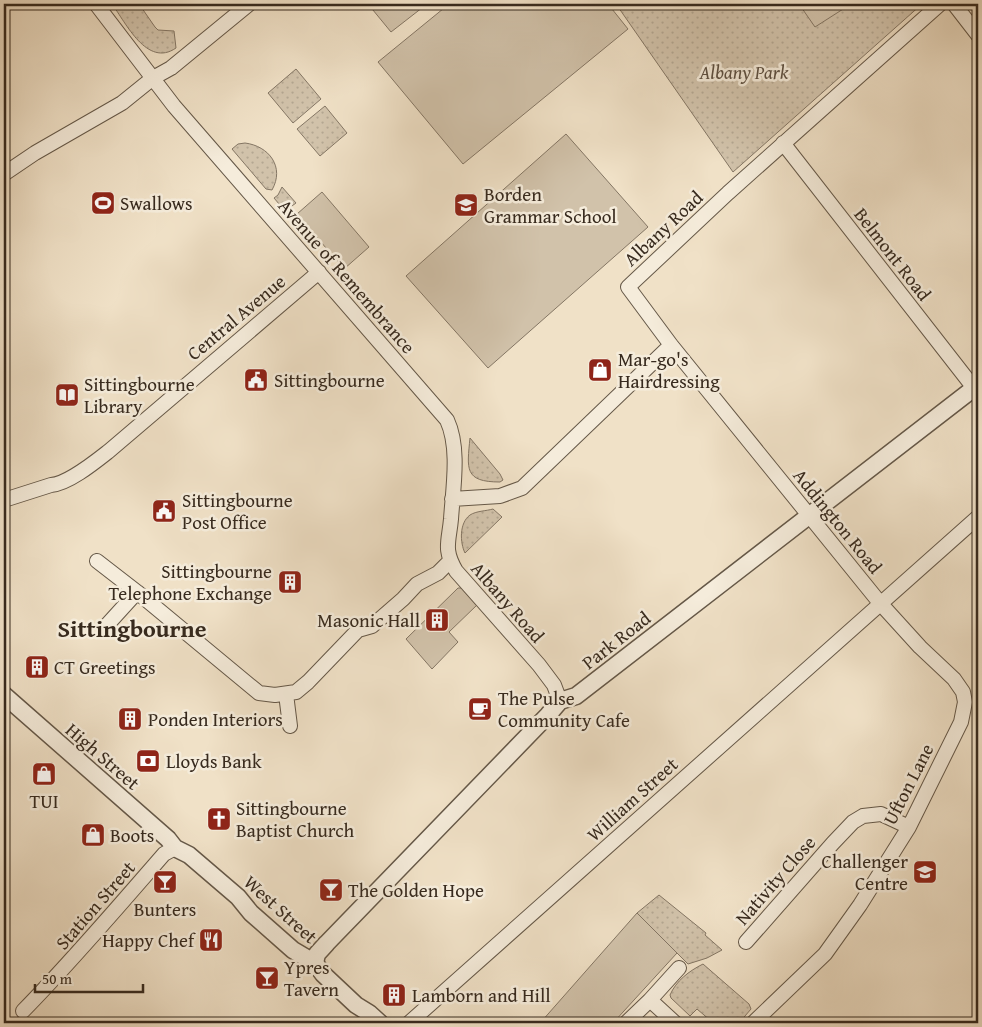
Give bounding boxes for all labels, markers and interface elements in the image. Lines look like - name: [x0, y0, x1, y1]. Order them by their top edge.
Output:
- park label: Albany Park: [699, 58, 789, 86]
- place label: Borden Grammar School: [484, 180, 617, 230]
- street label: Albany Road: [617, 183, 710, 272]
- place label: Swallows: [120, 189, 193, 217]
- sports icon: Swallows: [90, 190, 116, 216]
- school or university icon: Borden Grammar School: [453, 192, 479, 218]
- street label: Avenue of Remembrance: [272, 193, 422, 360]
- street label: Belmont Road: [848, 201, 939, 307]
- street label: Central Avenue: [181, 267, 291, 367]
- place label: Mar-go's Hairdressing: [618, 345, 720, 395]
- shop icon: Mar-go's Hairdressing: [587, 357, 613, 383]
- place label: Sittingbourne: [274, 366, 385, 394]
- public building icon: Sittingbourne: [243, 367, 269, 393]
- place label: Sittingbourne Library: [84, 370, 195, 420]
- library icon: Sittingbourne Library: [54, 382, 80, 408]
- street label: Addington Road: [787, 462, 890, 580]
- place label: Sittingbourne Post Office: [182, 486, 293, 536]
- public building icon: Sittingbourne Post Office: [151, 498, 177, 524]
- street label: Albany Road: [465, 555, 552, 649]
- place label: Sittingbourne Telephone Exchange: [108, 557, 272, 607]
- building icon: Sittingbourne Telephone Exchange: [277, 569, 303, 595]
- street label: Park Road: [576, 604, 657, 676]
- place label: Masonic Hall: [317, 606, 420, 634]
- building icon: Masonic Hall: [424, 607, 450, 633]
- district label: Sittingbourne: [57, 611, 207, 646]
- place label: CT Greetings: [54, 653, 155, 681]
- building icon: CT Greetings: [24, 654, 50, 680]
- place label: The Pulse Community Cafe: [498, 684, 630, 734]
- cafe icon: The Pulse Community Cafe: [467, 696, 493, 722]
- place label: Ponden Interiors: [148, 705, 283, 733]
- building icon: Ponden Interiors: [117, 706, 143, 732]
- street label: High Street: [60, 716, 146, 796]
- street label: Ufton Lane: [876, 739, 940, 829]
- place label: Lloyds Bank: [166, 747, 262, 775]
- bank icon: Lloyds Bank: [135, 748, 161, 774]
- street label: William Street: [580, 750, 684, 848]
- shop icon: TUI: [31, 761, 57, 787]
- place label: TUI: [29, 787, 59, 815]
- place label: Sittingbourne Baptist Church: [236, 794, 354, 844]
- church icon: Sittingbourne Baptist Church: [206, 806, 232, 832]
- place label: Boots: [110, 821, 154, 849]
- shop icon: Boots: [80, 822, 106, 848]
- street label: Nativity Close: [728, 829, 822, 931]
- place label: Challenger Centre: [822, 847, 908, 897]
- street label: Station Street: [48, 854, 142, 956]
- school or university icon: Challenger Centre: [912, 859, 938, 885]
- street label: West Street: [238, 868, 324, 950]
- bar icon: Bunters: [152, 869, 178, 895]
- place label: The Golden Hope: [348, 876, 484, 904]
- bar icon: The Golden Hope: [318, 877, 344, 903]
- place label: Bunters: [134, 895, 196, 923]
- place label: Happy Chef: [102, 926, 196, 954]
- restaurant icon: Happy Chef: [198, 927, 224, 953]
- place label: Ypres Tavern: [284, 953, 339, 1003]
- scale bar: [35, 962, 142, 994]
- bar icon: Ypres Tavern: [254, 965, 280, 991]
- text: 50 m: [42, 968, 73, 989]
- place label: Lamborn and Hill: [412, 981, 551, 1009]
- building icon: Lamborn and Hill: [381, 982, 407, 1008]

